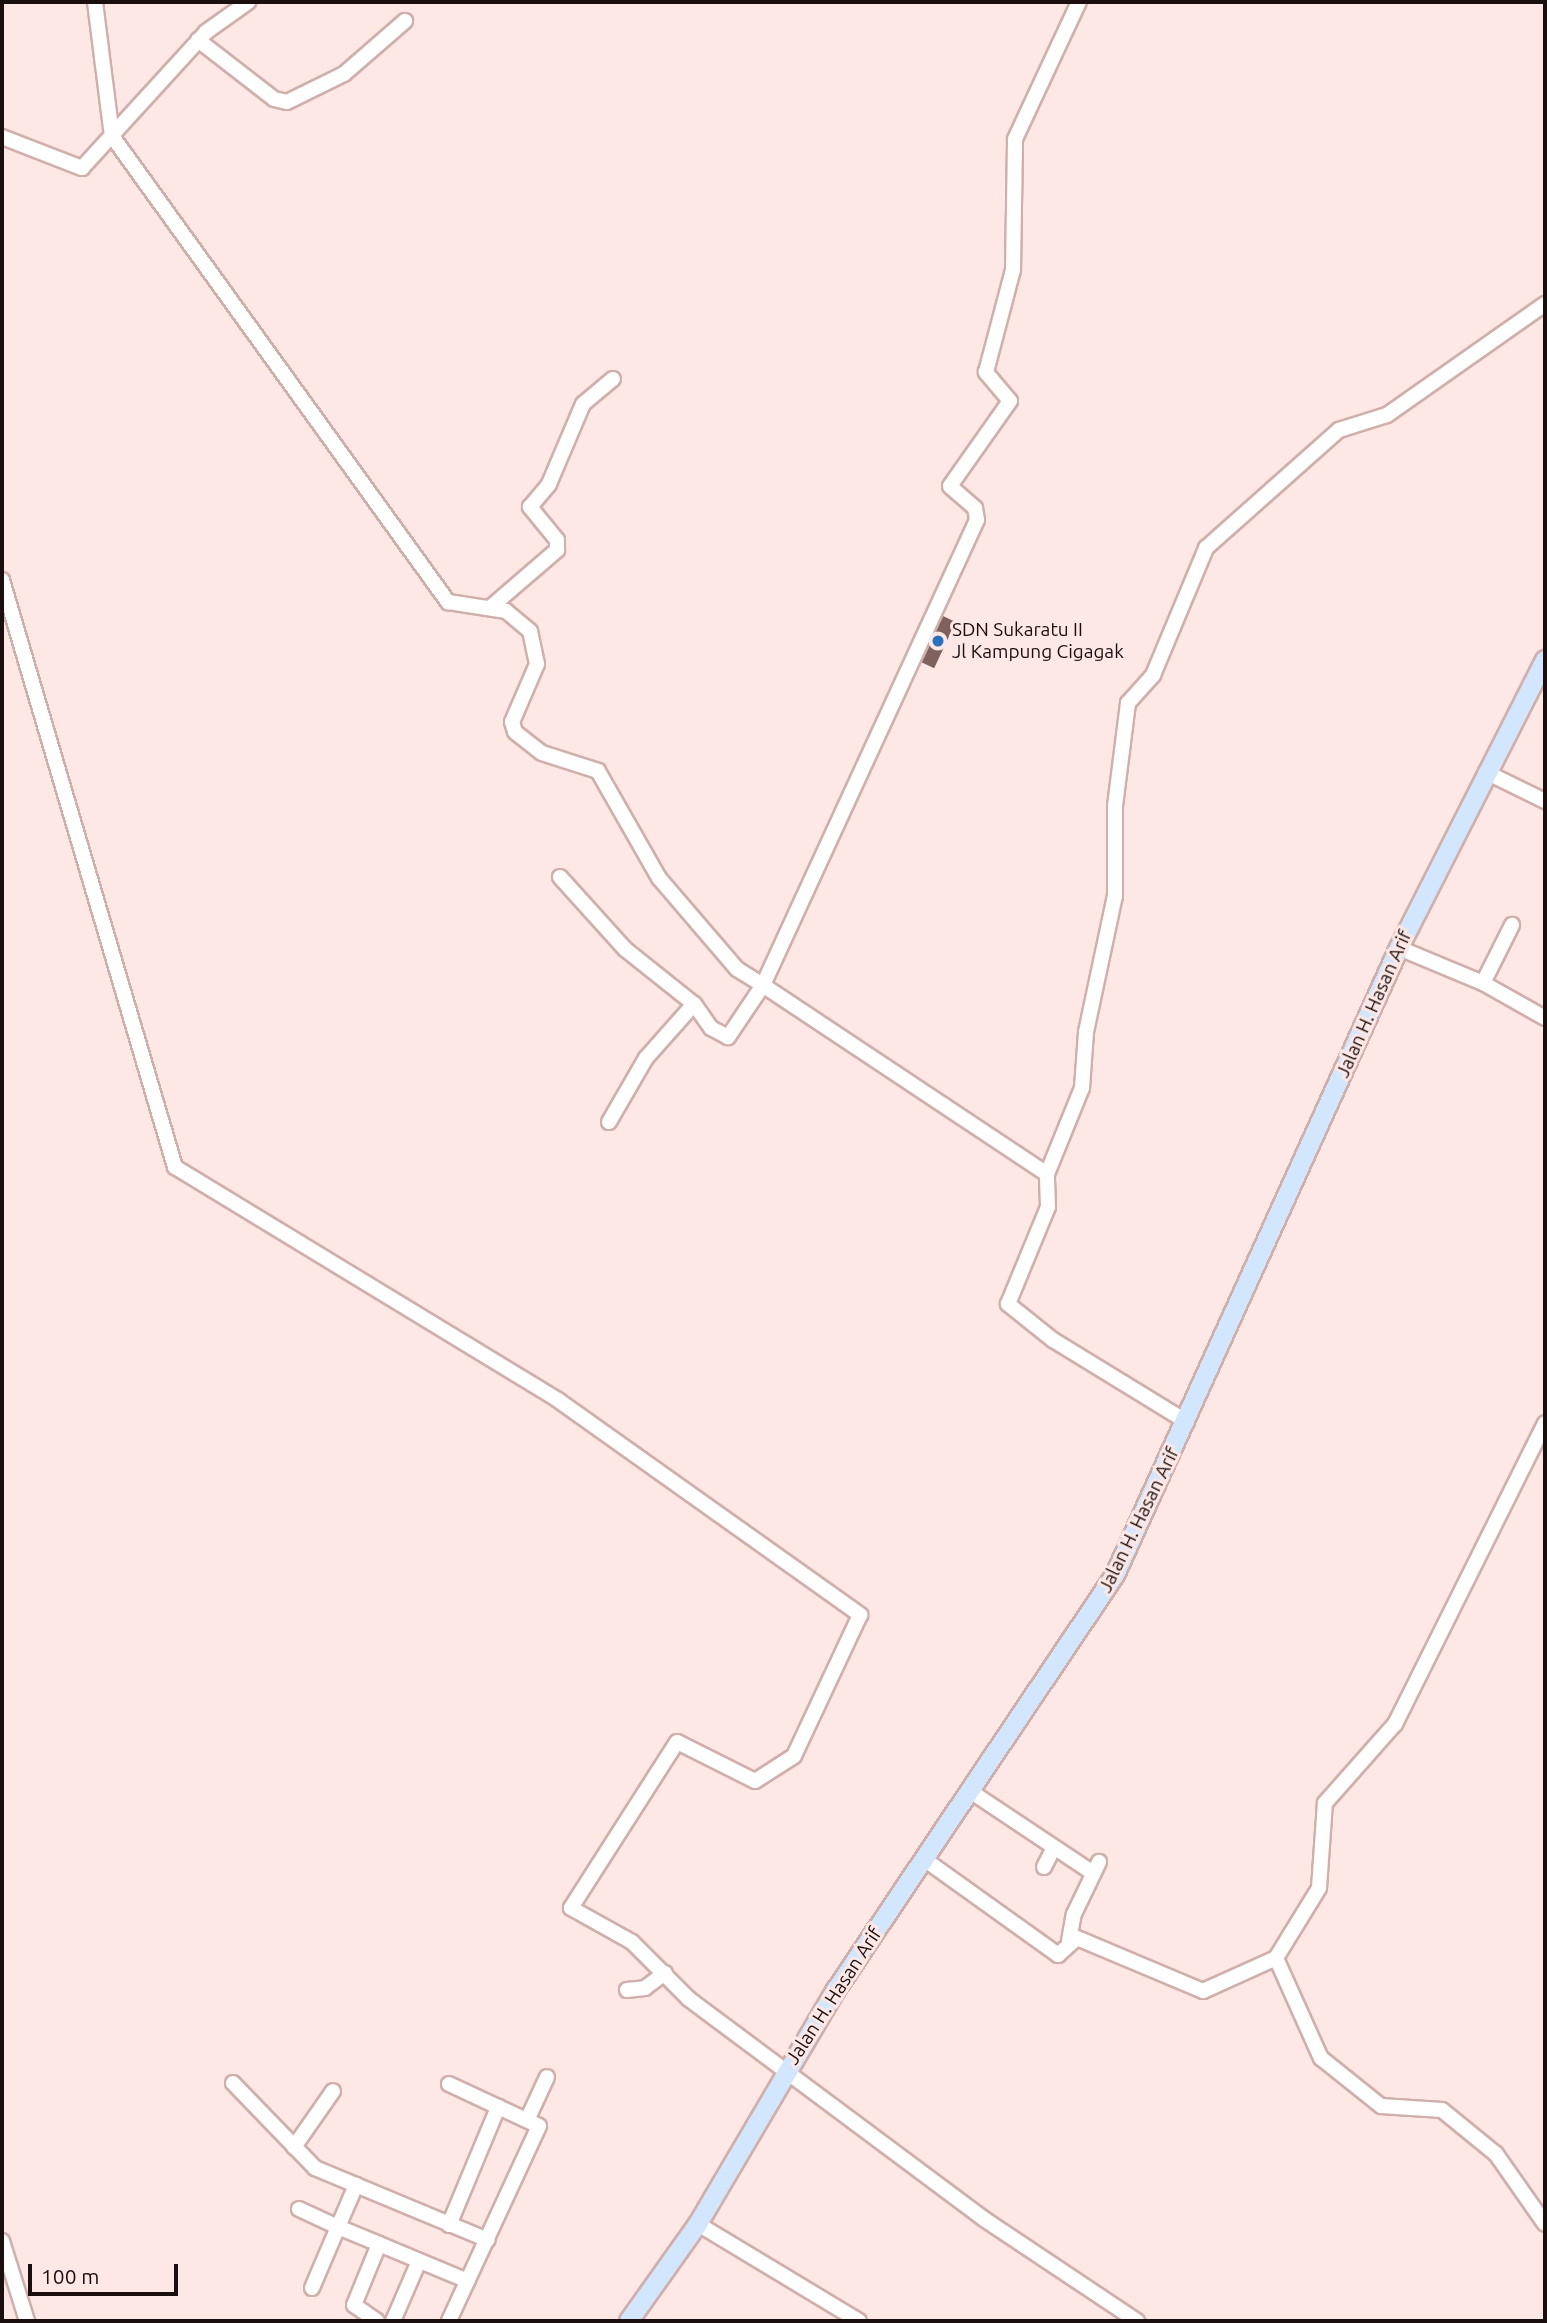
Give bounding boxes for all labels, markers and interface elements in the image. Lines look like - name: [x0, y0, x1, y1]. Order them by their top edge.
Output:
- place label: SDN Sukaratu II Jl Kampung Cigagak: [952, 619, 1124, 663]
- marker: SDN Sukaratu II Jl Kampung Cigagak: [930, 633, 946, 649]
- street label: Jalan H. Hasan Arif: [1331, 927, 1417, 1081]
- street label: Jalan H. Hasan Arif: [1094, 1444, 1184, 1596]
- street label: Jalan H. Hasan Arif: [781, 1923, 887, 2069]
- scale bar: [32, 2250, 182, 2294]
- text: 100 m: [41, 2264, 99, 2288]

